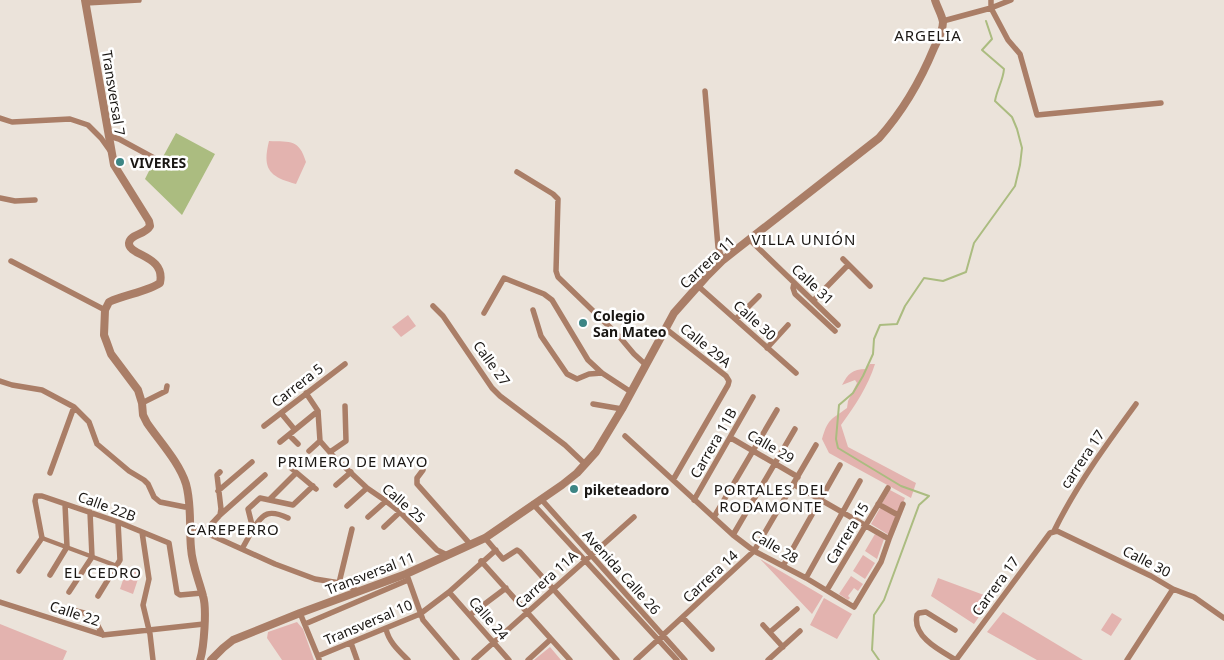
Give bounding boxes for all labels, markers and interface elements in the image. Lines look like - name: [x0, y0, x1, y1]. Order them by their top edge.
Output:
- district label: ARGELIA: [894, 25, 962, 45]
- street label: Transversal 7: [98, 49, 130, 137]
- place label: VIVERES: [130, 153, 187, 172]
- marker: VIVERES: [114, 156, 126, 168]
- district label: VILLA UNIÓN: [752, 229, 856, 249]
- street label: Carrera 11: [675, 232, 739, 292]
- street label: Calle 31: [788, 259, 838, 309]
- street label: Calle 30: [730, 296, 780, 344]
- place label: Colegio San Mateo: [593, 306, 667, 341]
- marker: Colegio San Mateo: [577, 317, 589, 329]
- street label: Calle 29A: [677, 319, 735, 371]
- street label: Calle 27: [469, 337, 515, 389]
- street label: Carrera 5: [267, 359, 327, 411]
- street label: Carrera 11B: [685, 404, 741, 482]
- street label: Calle 29: [744, 425, 798, 467]
- street label: carrera 17: [1055, 426, 1109, 492]
- district label: PRIMERO DE MAYO: [278, 451, 428, 471]
- street label: Calle 25: [378, 479, 430, 527]
- district label: PORTALES DEL RODAMONTE: [714, 479, 828, 516]
- place label: piketeadoro: [584, 480, 669, 499]
- marker: piketeadoro: [568, 483, 580, 495]
- street label: Calle 22B: [75, 487, 139, 525]
- street label: Carrera 15: [821, 499, 873, 567]
- district label: CAREPERRO: [186, 519, 280, 539]
- street label: Calle 28: [748, 525, 802, 567]
- street label: Avenida Calle 26: [579, 526, 665, 618]
- street label: Calle 30: [1120, 541, 1174, 581]
- street label: Carrera 11A: [511, 546, 581, 612]
- street label: Carrera 14: [678, 546, 742, 606]
- street label: Transversal 11: [323, 547, 417, 599]
- street label: Carrera 17: [967, 553, 1023, 619]
- district label: EL CEDRO: [64, 562, 142, 582]
- street label: Calle 24: [465, 592, 513, 644]
- street label: Transversal 10: [321, 595, 415, 649]
- street label: Calle 22: [48, 596, 102, 630]

